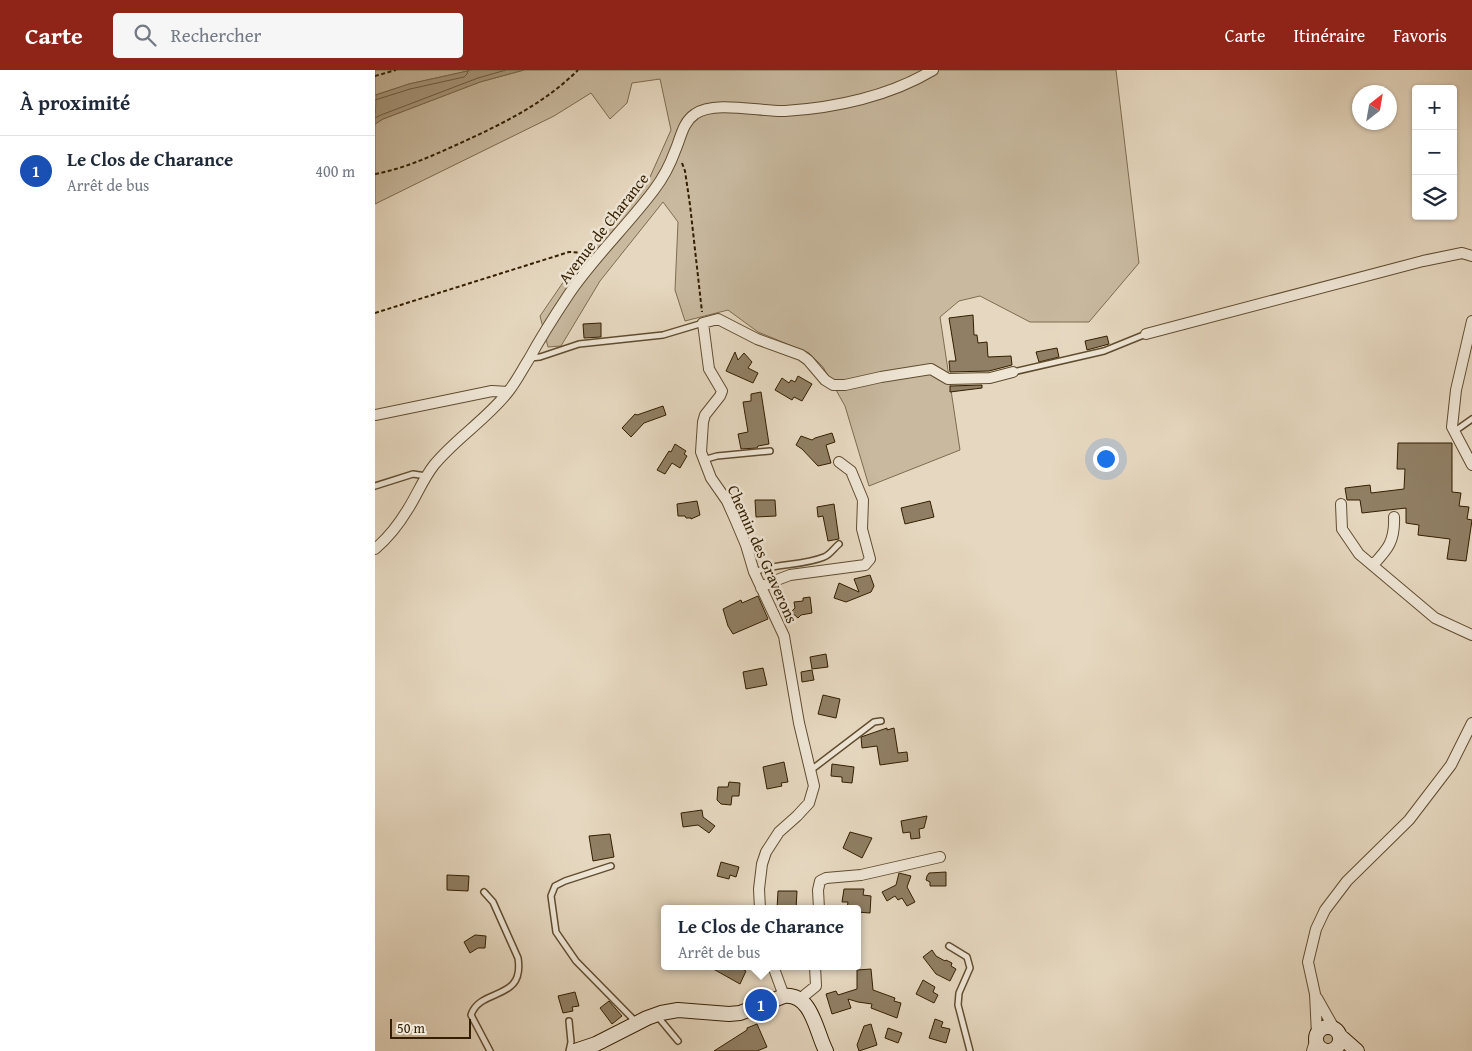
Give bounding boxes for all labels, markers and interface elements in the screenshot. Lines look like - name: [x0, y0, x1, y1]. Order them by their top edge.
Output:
- search box: [113, 13, 463, 58]
- text: Carte: [25, 18, 83, 53]
- icon: search: [131, 21, 159, 49]
- text: Rechercher: [171, 21, 261, 49]
- text: Carte: [1225, 22, 1265, 49]
- text: Itinéraire: [1293, 22, 1365, 49]
- text: Favoris: [1393, 22, 1447, 49]
- north arrow: [1352, 85, 1397, 130]
- map controls: [1412, 85, 1457, 220]
- button: +: [1412, 85, 1457, 130]
- text: À proximité: [20, 87, 130, 118]
- button: −: [1412, 130, 1457, 175]
- text: Le Clos de Charance: [67, 145, 233, 173]
- text: 1: [32, 159, 40, 183]
- text: 400 m: [315, 159, 355, 183]
- street label: Avenue de Charance: [552, 167, 654, 289]
- text: Arrêt de bus: [67, 173, 149, 197]
- button: layers: [1412, 175, 1457, 220]
- your location: [1093, 446, 1119, 472]
- street label: Chemin des Graverons: [722, 481, 804, 627]
- popup: [661, 905, 861, 970]
- text: Le Clos de Charance: [678, 912, 844, 940]
- text: Arrêt de bus: [678, 940, 760, 964]
- pin: 1: [745, 986, 777, 1024]
- scale bar: [390, 1016, 471, 1039]
- text: 50 m: [397, 1018, 425, 1038]

